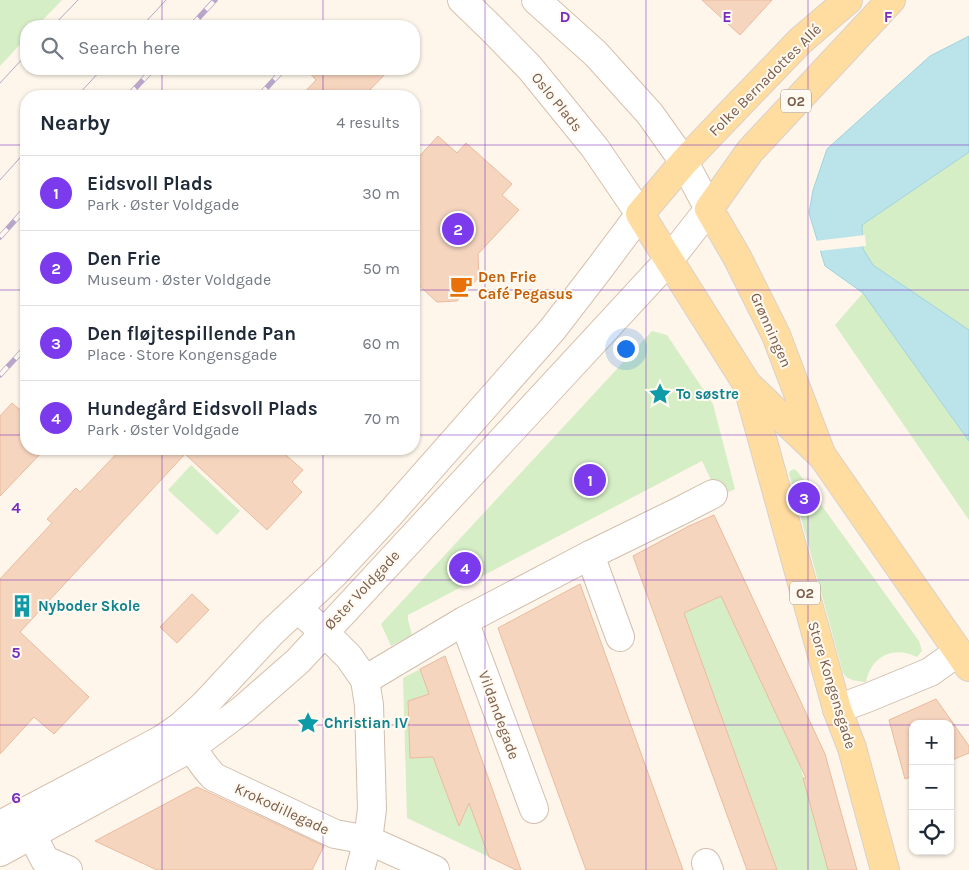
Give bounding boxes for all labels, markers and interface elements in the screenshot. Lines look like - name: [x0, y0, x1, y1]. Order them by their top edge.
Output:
- text: D: [560, 7, 571, 26]
- text: E: [722, 7, 732, 26]
- text: F: [884, 7, 893, 26]
- search box: [20, 20, 420, 75]
- street label: Folke Bernadottes Allé: [705, 20, 825, 140]
- icon: search: [38, 34, 66, 62]
- text: Search here: [78, 37, 180, 59]
- street label: Oslo Plads: [528, 69, 586, 135]
- road number: O2: [781, 90, 811, 112]
- text: Nearby: [40, 111, 110, 135]
- text: 4 results: [336, 113, 400, 132]
- text: Eidsvoll Plads: [87, 173, 213, 195]
- text: 1: [53, 184, 59, 203]
- text: 30 m: [362, 184, 400, 203]
- text: Park · Øster Voldgade: [87, 195, 239, 214]
- pin: 2: [442, 210, 474, 248]
- text: Den Frie: [87, 248, 161, 270]
- text: 2: [51, 259, 61, 278]
- text: 50 m: [363, 259, 400, 278]
- place label: Den Frie Café Pegasus: [478, 268, 573, 303]
- text: Museum · Øster Voldgade: [87, 270, 271, 289]
- cafe icon: Den Frie Café Pegasus: [448, 273, 474, 299]
- street label: Grønningen: [746, 290, 796, 370]
- text: Den fløjtespillende Pan: [87, 323, 296, 345]
- text: 3: [51, 334, 61, 353]
- text: 60 m: [363, 334, 400, 353]
- your location: [613, 336, 639, 362]
- text: Place · Store Kongensgade: [87, 345, 277, 364]
- place icon: To søstre: [647, 381, 673, 407]
- place label: To søstre: [676, 385, 739, 403]
- text: Hundegård Eidsvoll Plads: [87, 398, 318, 420]
- text: 4: [51, 409, 61, 428]
- text: 70 m: [364, 409, 400, 428]
- text: Park · Øster Voldgade: [87, 420, 239, 439]
- pin: 1: [574, 461, 606, 499]
- pin: 3: [788, 479, 820, 517]
- text: 4: [11, 498, 21, 517]
- street label: Øster Voldgade: [320, 546, 404, 634]
- pin: 4: [449, 549, 481, 587]
- road number: O2: [790, 582, 820, 604]
- building icon: Nyboder Skole: [9, 593, 35, 619]
- place label: Nyboder Skole: [38, 597, 140, 615]
- street label: Store Kongensgade: [804, 619, 860, 751]
- text: 5: [11, 643, 21, 662]
- street label: Vildandegade: [475, 668, 523, 762]
- place icon: Christian IV: [295, 710, 321, 736]
- place label: Christian IV: [324, 714, 408, 732]
- map controls: [909, 720, 954, 855]
- button: +: [909, 720, 954, 765]
- button: −: [909, 765, 954, 810]
- street label: Krokodillegade: [232, 779, 332, 839]
- text: 6: [11, 788, 21, 807]
- button: locate: [909, 810, 954, 855]

